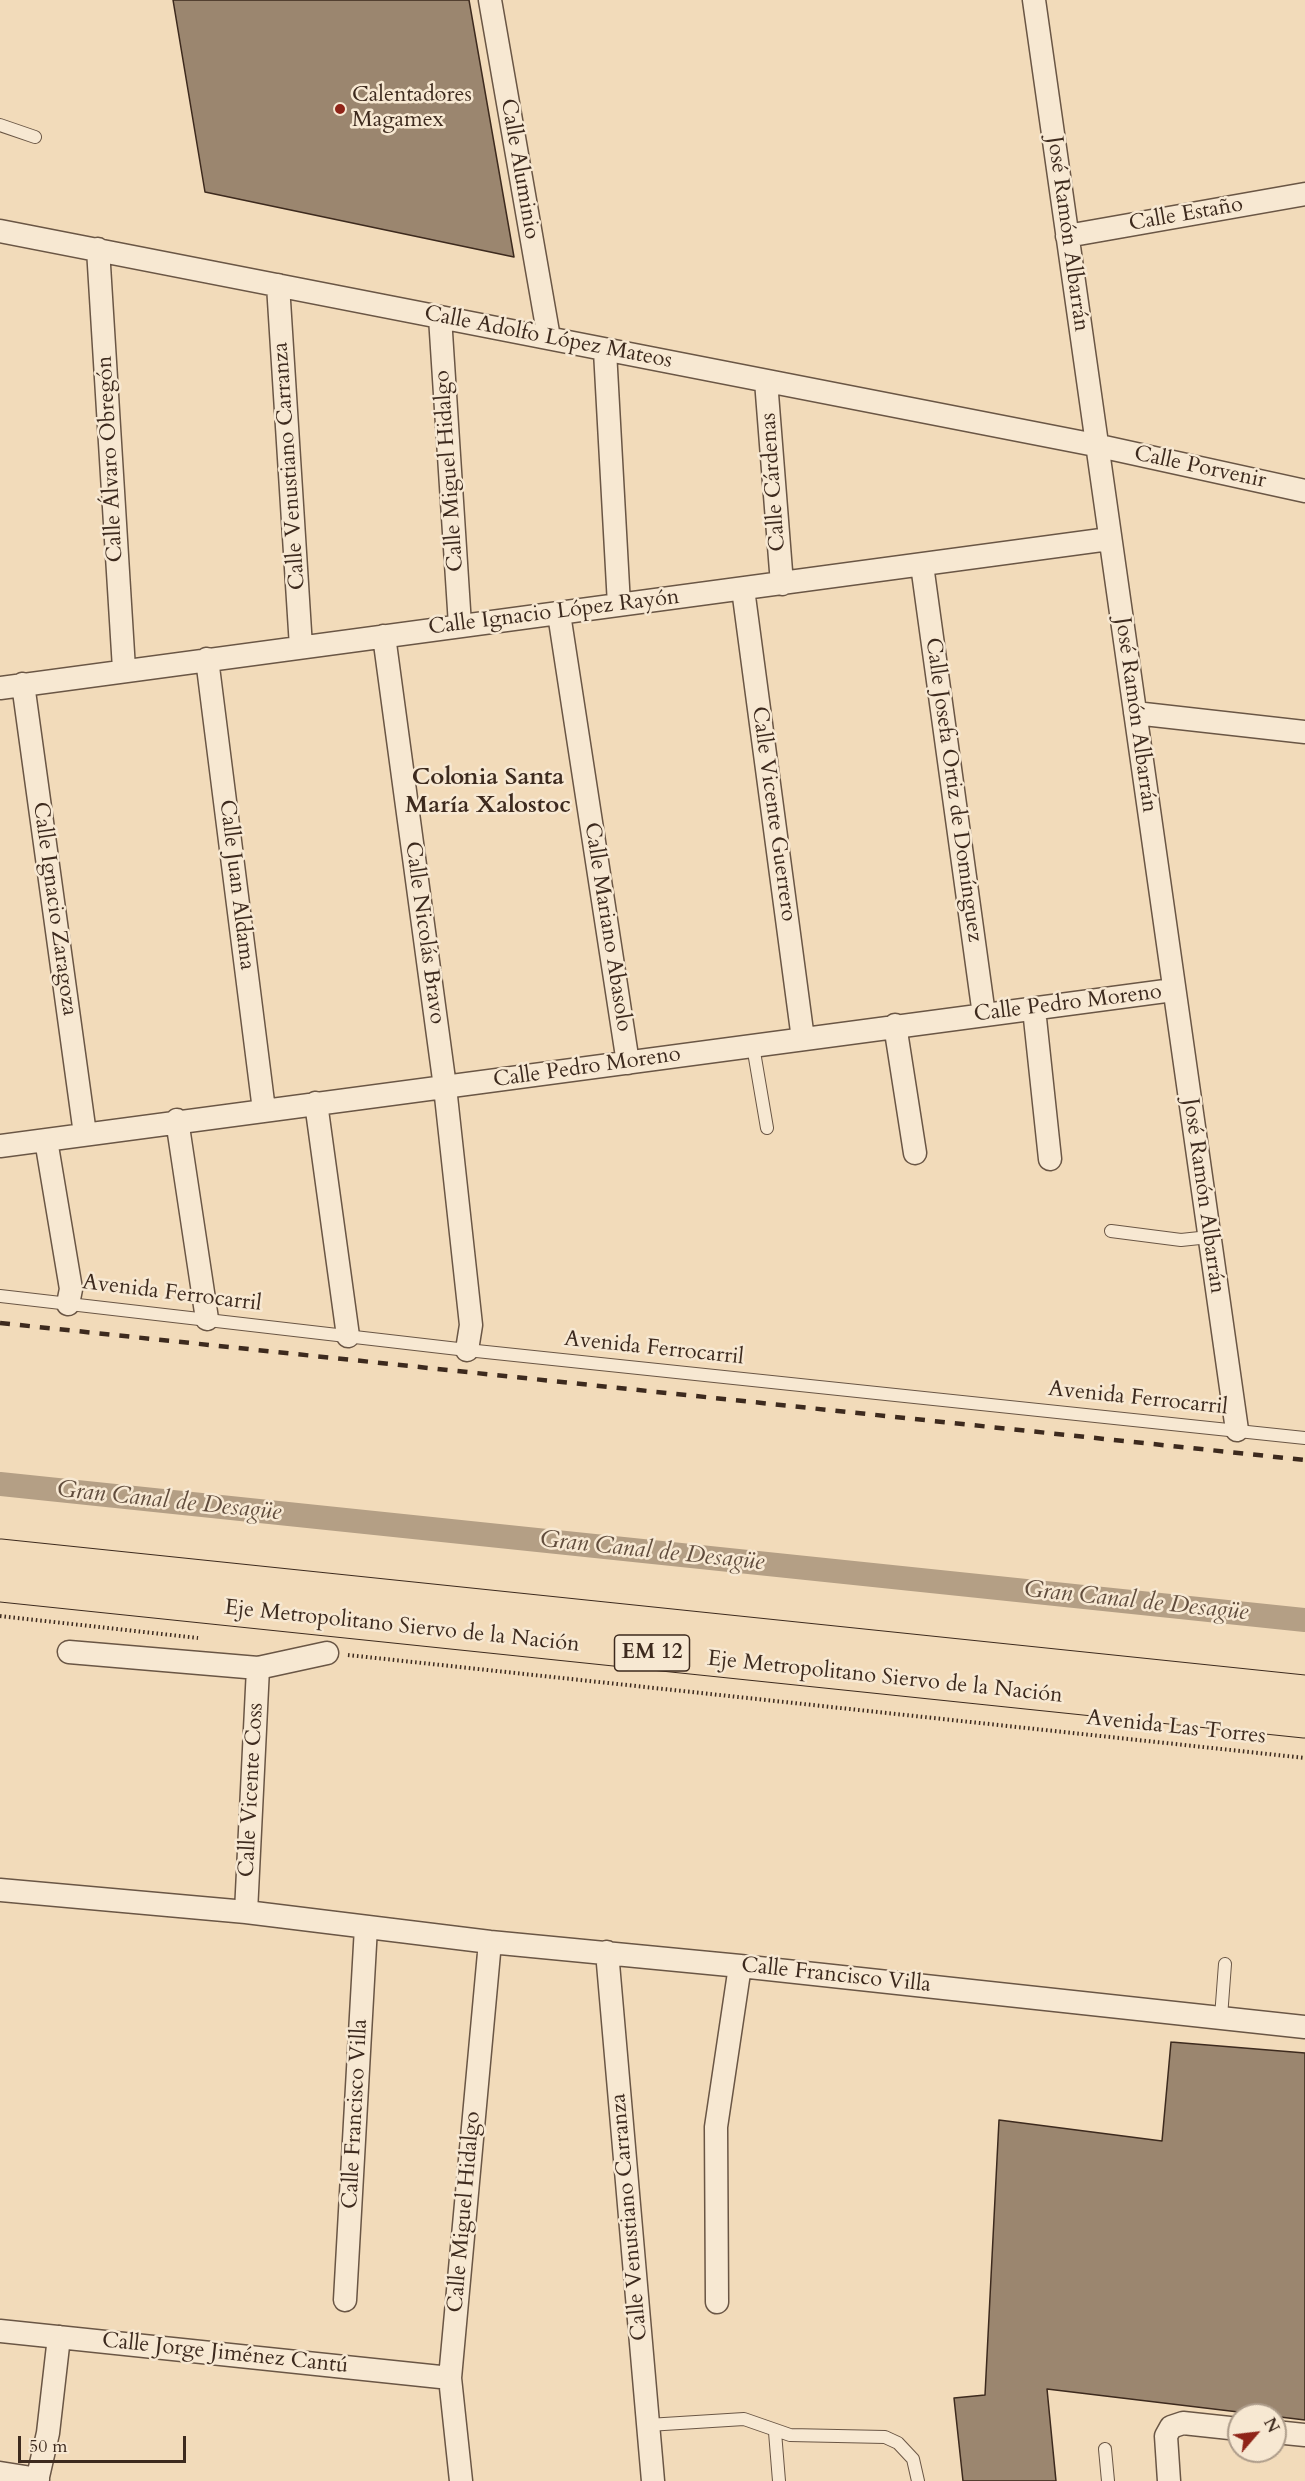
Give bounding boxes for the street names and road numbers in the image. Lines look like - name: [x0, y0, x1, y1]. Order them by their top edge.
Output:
- street label: Calle Aluminio: [494, 97, 544, 241]
- street label: José Ramón Albarrán: [1040, 135, 1094, 333]
- street label: Calle Estaño: [1127, 192, 1245, 238]
- street label: Calle Adolfo López Mateos: [422, 301, 674, 375]
- street label: Calle Venustiano Carranza: [268, 341, 312, 591]
- street label: Calle Álvaro Obregón: [92, 355, 130, 563]
- street label: Calle Miguel Hidalgo: [430, 369, 470, 573]
- street label: Calle Cárdenas: [756, 412, 792, 552]
- street label: Calle Porvenir: [1132, 441, 1268, 495]
- street label: Calle Ignacio López Rayón: [427, 585, 681, 641]
- street label: José Ramón Albarrán: [1108, 616, 1162, 814]
- street label: Calle Josefa Ortiz de Domínguez: [919, 636, 987, 944]
- street label: Calle Vicente Guerrero: [745, 705, 801, 923]
- street label: Calle Juan Aldama: [212, 798, 260, 972]
- street label: Calle Ignacio Zaragoza: [26, 800, 82, 1018]
- street label: Calle Mariano Abasolo: [577, 821, 637, 1033]
- street label: Calle Nicolás Bravo: [398, 840, 450, 1026]
- street label: Calle Pedro Moreno: [973, 979, 1163, 1029]
- street label: Calle Pedro Moreno: [492, 1042, 682, 1094]
- street label: José Ramón Albarrán: [1176, 1097, 1230, 1295]
- street label: Avenida Ferrocarril: [81, 1270, 263, 1318]
- street label: Avenida Ferrocarril: [563, 1326, 745, 1372]
- street label: Avenida Ferrocarril: [1047, 1376, 1229, 1422]
- street label: Eje Metropolitano Siervo de la Nación: [223, 1595, 581, 1659]
- road number: EM 12: [614, 1635, 690, 1671]
- street label: Eje Metropolitano Siervo de la Nación: [706, 1646, 1064, 1710]
- street label: Calle Vicente Coss: [234, 1702, 270, 1878]
- street label: Avenida Las Torres: [1085, 1705, 1267, 1751]
- street label: Calle Francisco Villa: [740, 1953, 932, 1999]
- street label: Calle Francisco Villa: [338, 2018, 374, 2210]
- street label: Calle Venustiano Carranza: [606, 2092, 654, 2342]
- street label: Calle Miguel Hidalgo: [443, 2110, 487, 2314]
- street label: Calle Jorge Jiménez Cantú: [101, 2328, 349, 2380]

